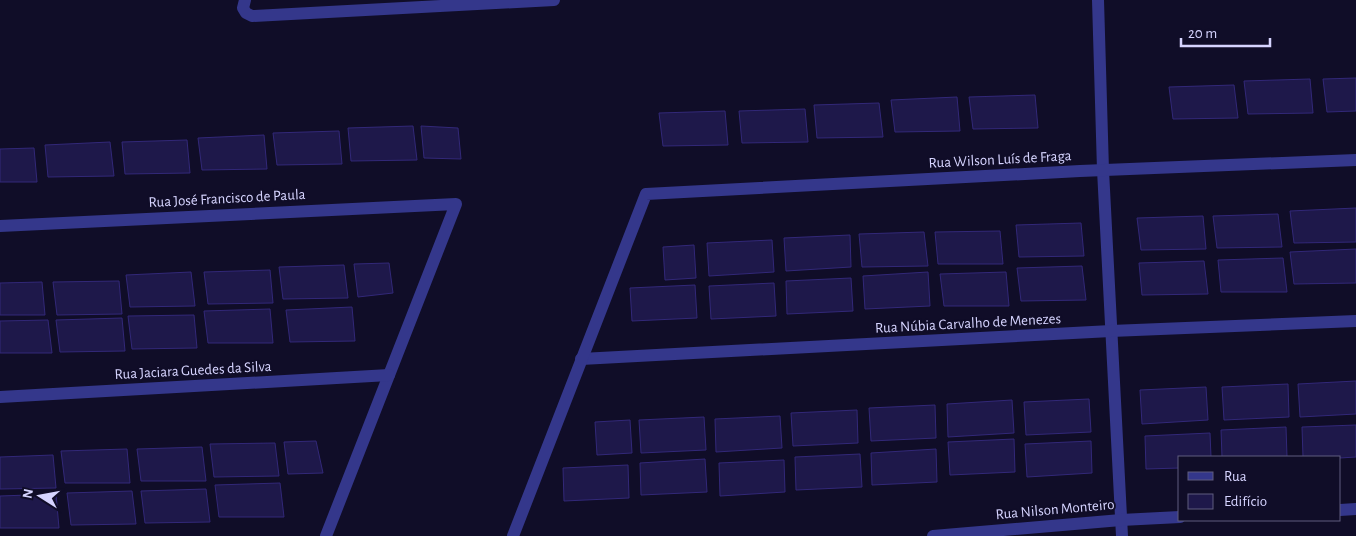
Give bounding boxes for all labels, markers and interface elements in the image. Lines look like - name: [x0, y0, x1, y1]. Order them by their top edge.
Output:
- scale bar: [1181, 15, 1270, 47]
- text: 20 m: [1188, 26, 1217, 41]
- street label: Rua Wilson Luís de Fraga: [928, 148, 1072, 171]
- street label: Rua José Francisco de Paula: [148, 187, 306, 210]
- street label: Rua Núbia Carvalho de Menezes: [875, 311, 1061, 336]
- street label: Rua Jaciara Guedes da Silva: [114, 359, 272, 382]
- legend: [1178, 456, 1341, 521]
- text: Rua: [1224, 469, 1247, 484]
- north arrow: [15, 471, 65, 521]
- text: N: [20, 488, 36, 500]
- text: Edifício: [1224, 494, 1267, 509]
- street label: Rua Nilson Monteiro: [995, 497, 1115, 522]

